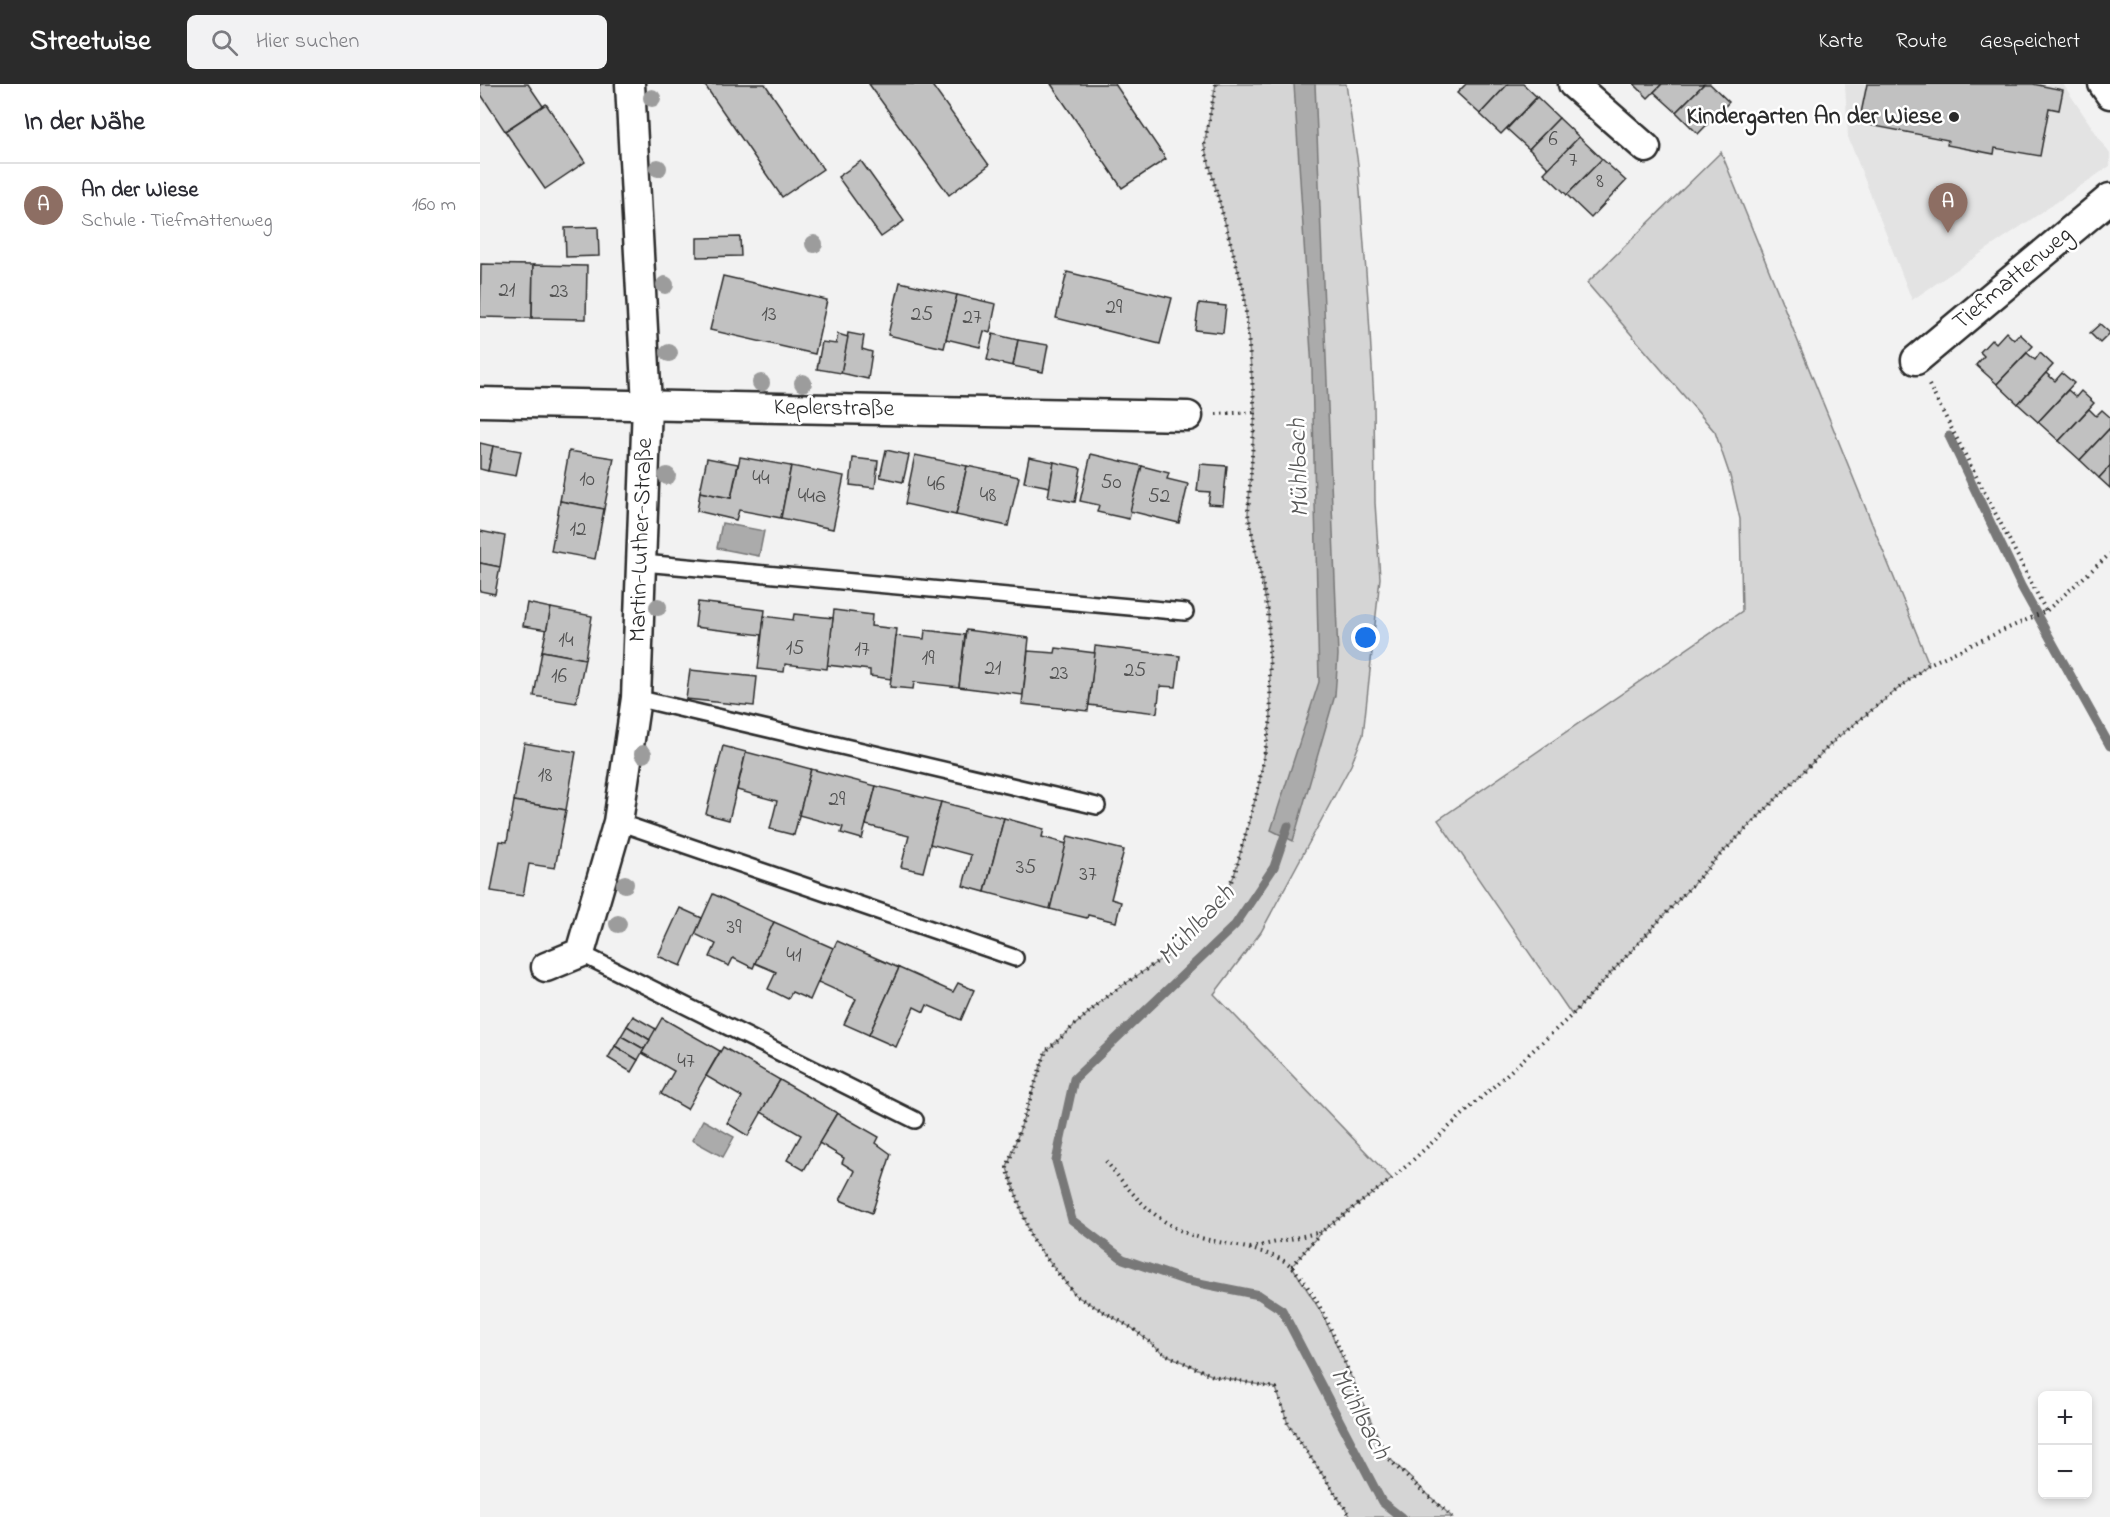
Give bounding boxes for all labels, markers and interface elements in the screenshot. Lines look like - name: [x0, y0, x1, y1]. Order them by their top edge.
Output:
- search box: [187, 15, 607, 69]
- text: Streetwise: [30, 22, 151, 63]
- icon: search: [208, 26, 241, 59]
- text: Hier suchen: [256, 26, 359, 58]
- text: Karte: [1818, 27, 1863, 57]
- text: Route: [1896, 27, 1947, 57]
- text: Gespeichert: [1980, 27, 2080, 57]
- place label: Kindergarten An der Wiese: [1687, 100, 1943, 136]
- text: In der Nähe: [24, 104, 145, 142]
- marker: Kindergarten An der Wiese: [1947, 110, 1961, 124]
- house number: 6: [1548, 125, 1558, 155]
- house number: 7: [1569, 146, 1578, 176]
- house number: 8: [1596, 167, 1604, 197]
- text: An der Wiese: [81, 175, 198, 207]
- pin: A: [1928, 184, 1968, 233]
- text: A: [37, 191, 50, 220]
- text: 160 m: [412, 191, 456, 220]
- text: Schule · Tiefmattenweg: [81, 207, 273, 236]
- street label: Tiefmattenweg: [1946, 218, 2080, 340]
- house number: 21: [498, 276, 516, 306]
- house number: 23: [549, 277, 569, 307]
- house number: 29: [1106, 293, 1123, 323]
- house number: 13: [761, 300, 777, 330]
- house number: 25: [911, 300, 933, 330]
- house number: 27: [962, 303, 982, 333]
- street label: Keplerstraße: [773, 390, 895, 428]
- water label: Mühlbach: [1279, 417, 1321, 518]
- street label: Martin-Luther-Straße: [621, 437, 663, 643]
- house number: 44: [752, 464, 770, 494]
- house number: 10: [579, 465, 595, 495]
- house number: 50: [1100, 468, 1122, 498]
- house number: 46: [927, 470, 945, 500]
- house number: 48: [980, 481, 996, 511]
- house number: 44a: [798, 482, 826, 512]
- house number: 52: [1148, 482, 1170, 512]
- house number: 12: [569, 515, 587, 545]
- your location: [1351, 623, 1380, 652]
- house number: 14: [558, 626, 574, 656]
- house number: 15: [786, 634, 804, 664]
- house number: 17: [854, 635, 870, 665]
- house number: 19: [922, 644, 935, 674]
- house number: 21: [984, 654, 1002, 684]
- house number: 25: [1124, 656, 1146, 686]
- house number: 23: [1049, 659, 1069, 689]
- house number: 16: [551, 662, 567, 692]
- house number: 18: [538, 761, 552, 791]
- house number: 29: [829, 785, 846, 815]
- house number: 35: [1016, 853, 1036, 883]
- house number: 37: [1079, 860, 1097, 890]
- water label: Mühlbach: [1149, 876, 1245, 975]
- house number: 39: [727, 913, 742, 943]
- house number: 41: [786, 941, 802, 971]
- house number: 47: [677, 1047, 695, 1077]
- water label: Mühlbach: [1319, 1361, 1399, 1467]
- map controls: [2038, 1391, 2092, 1499]
- button: +: [2038, 1391, 2092, 1445]
- button: −: [2038, 1445, 2092, 1499]

